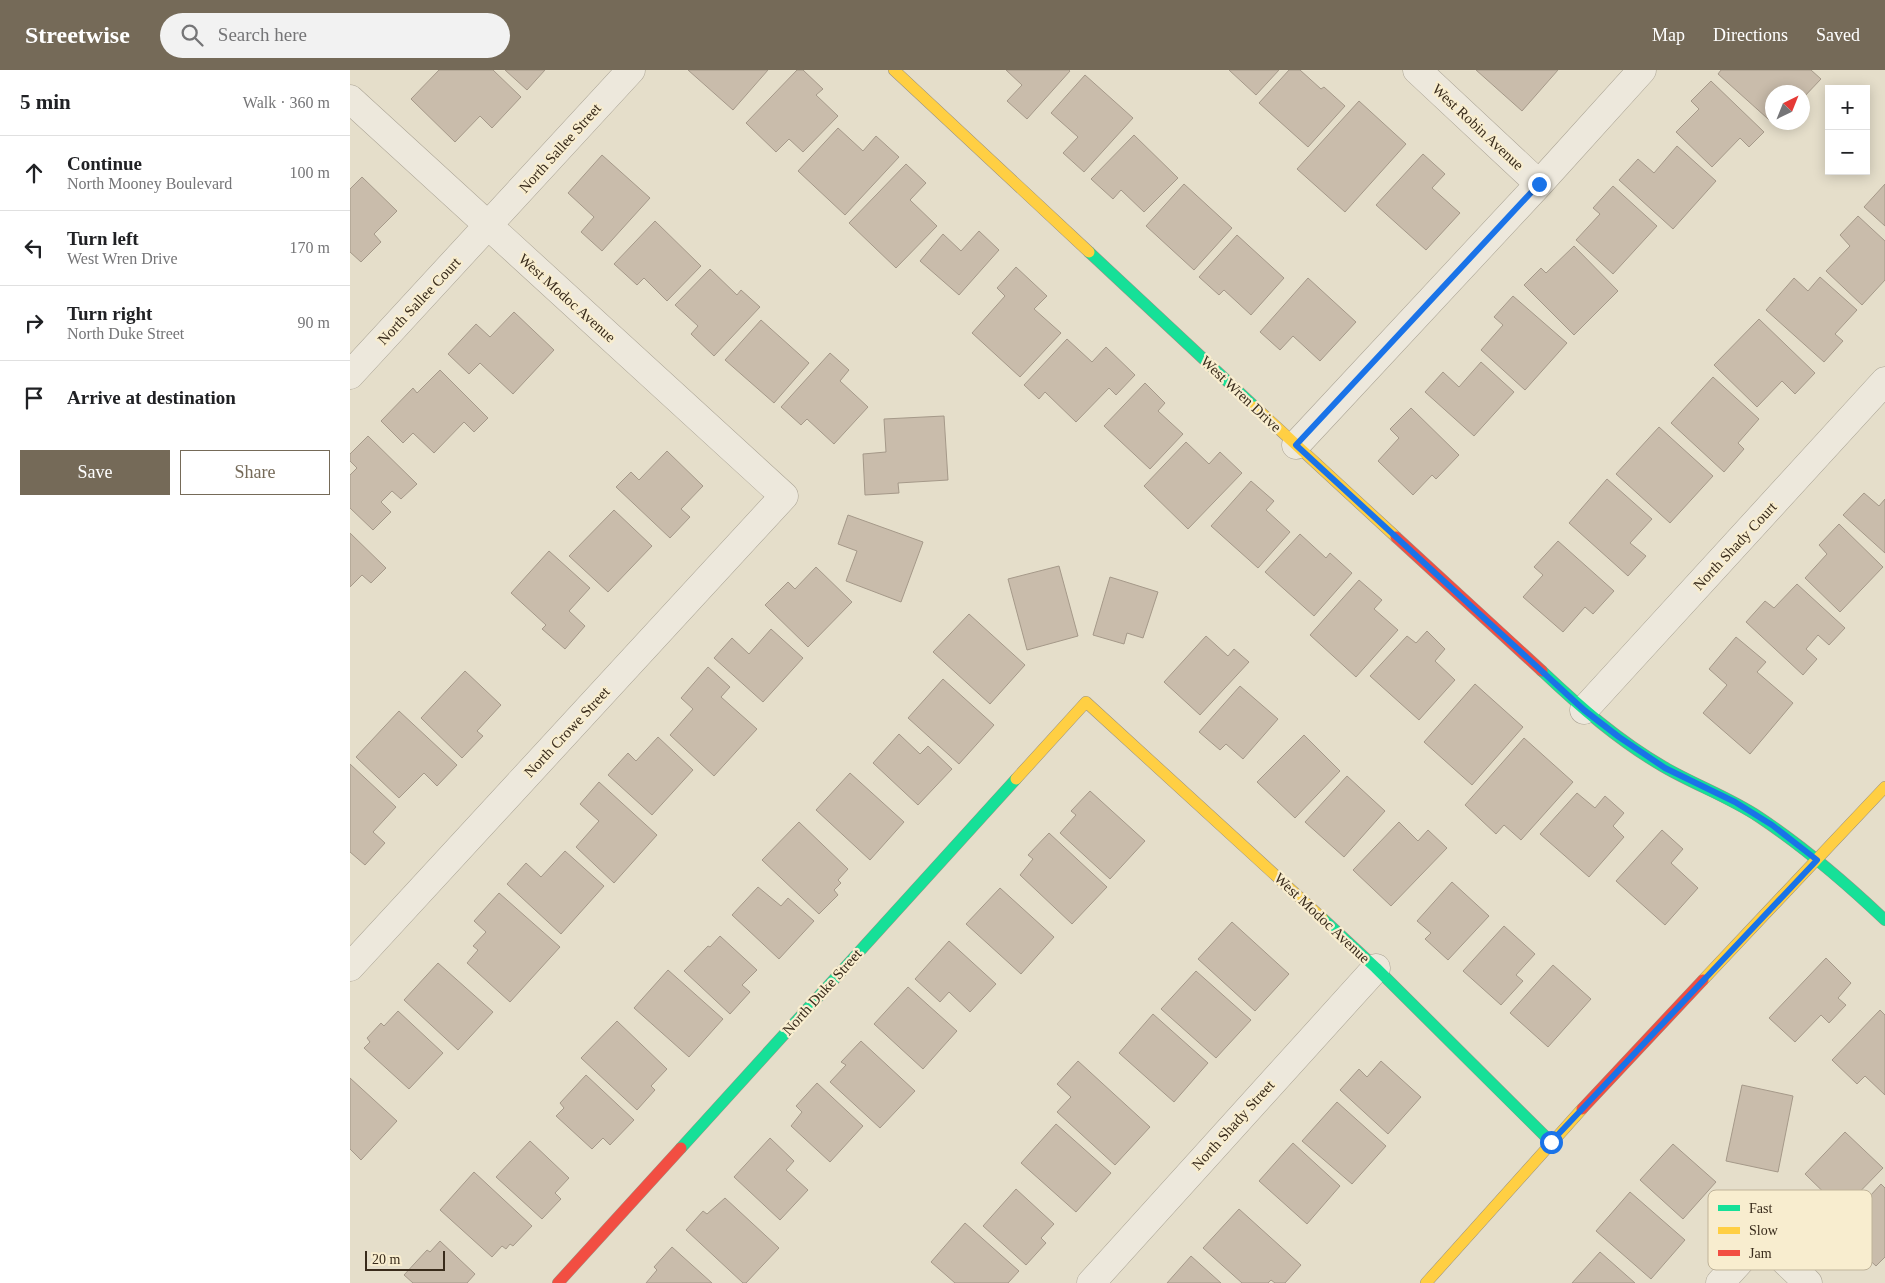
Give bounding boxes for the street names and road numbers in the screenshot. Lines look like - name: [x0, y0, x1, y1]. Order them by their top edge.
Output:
- street label: West Robin Avenue: [1429, 81, 1527, 173]
- street label: North Sallee Street: [516, 100, 605, 196]
- street label: West Modoc Avenue: [515, 250, 619, 346]
- street label: North Sallee Court: [375, 254, 464, 348]
- street label: West Wren Drive: [1198, 353, 1285, 435]
- street label: North Shady Court: [1690, 498, 1780, 593]
- street label: North Crowe Street: [521, 683, 613, 780]
- street label: West Modoc Avenue: [1271, 870, 1373, 966]
- street label: North Duke Street: [779, 945, 865, 1038]
- street label: North Shady Street: [1189, 1076, 1278, 1173]

